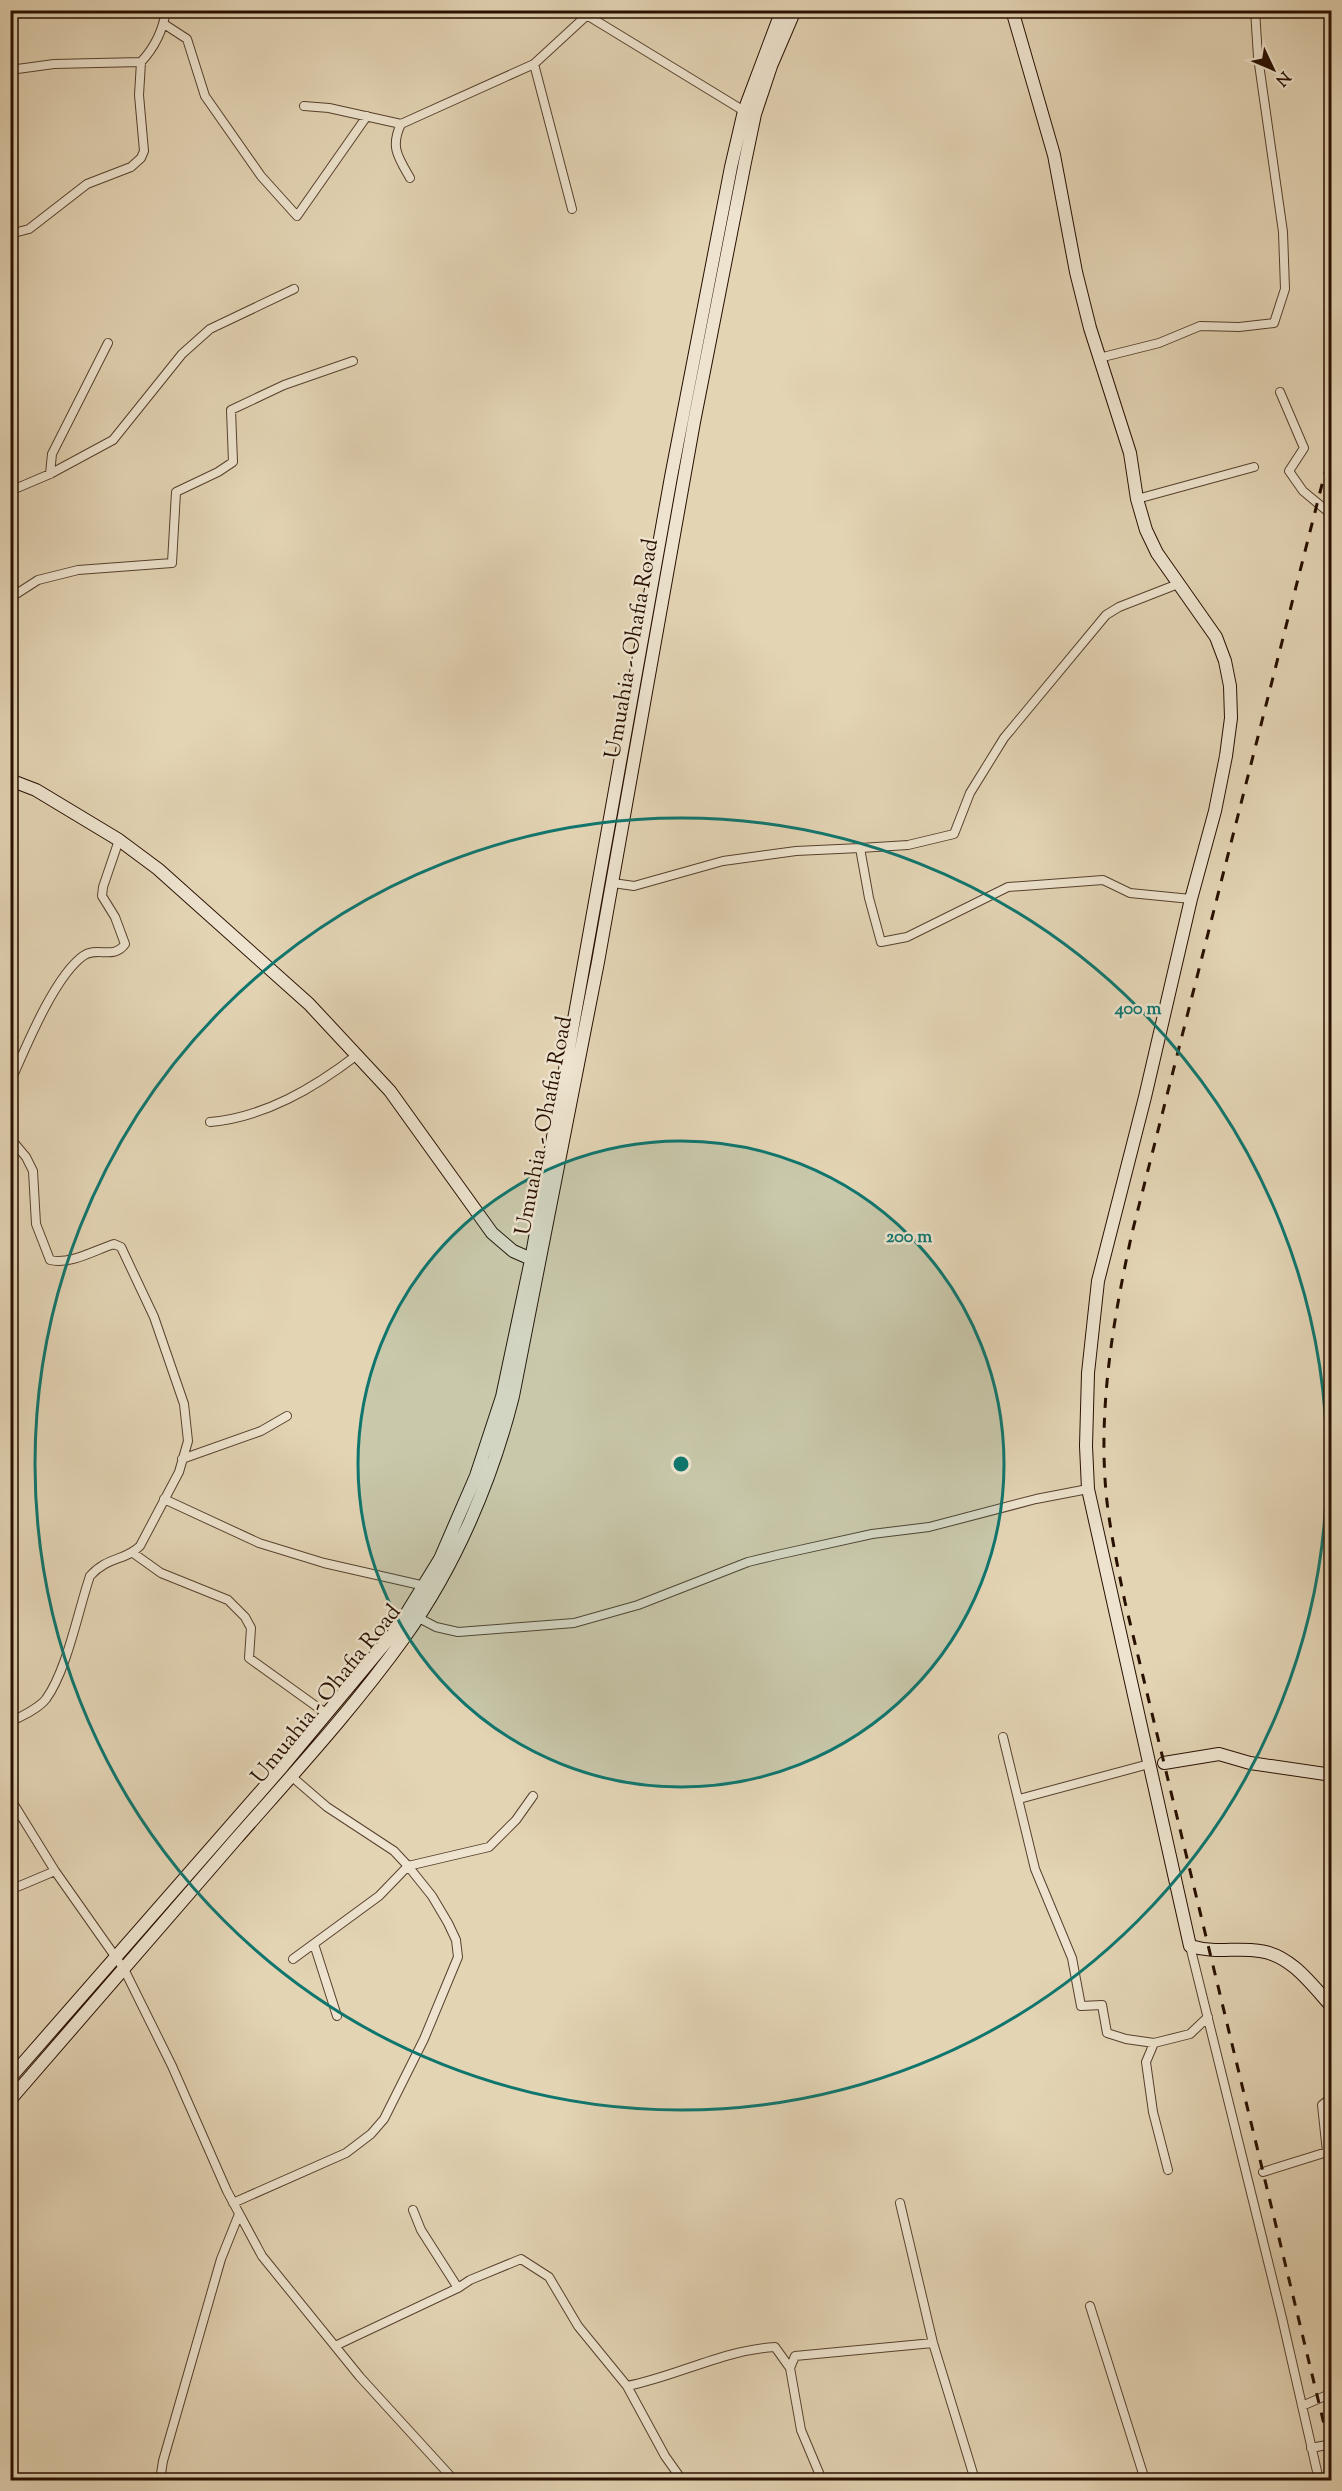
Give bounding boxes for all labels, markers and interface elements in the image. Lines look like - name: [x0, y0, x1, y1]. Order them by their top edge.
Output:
- north arrow: [1243, 39, 1303, 99]
- text: N: [1269, 65, 1295, 90]
- street label: Umuahia - Ohafia Road: [598, 536, 668, 762]
- text: 400 m: [1114, 997, 1161, 1023]
- street label: Umuahia - Ohafia Road: [508, 1014, 582, 1238]
- text: 200 m: [886, 1225, 932, 1251]
- centre of rings: [671, 1454, 691, 1474]
- street label: Umuahia - Ohafia Road: [244, 1598, 410, 1792]

